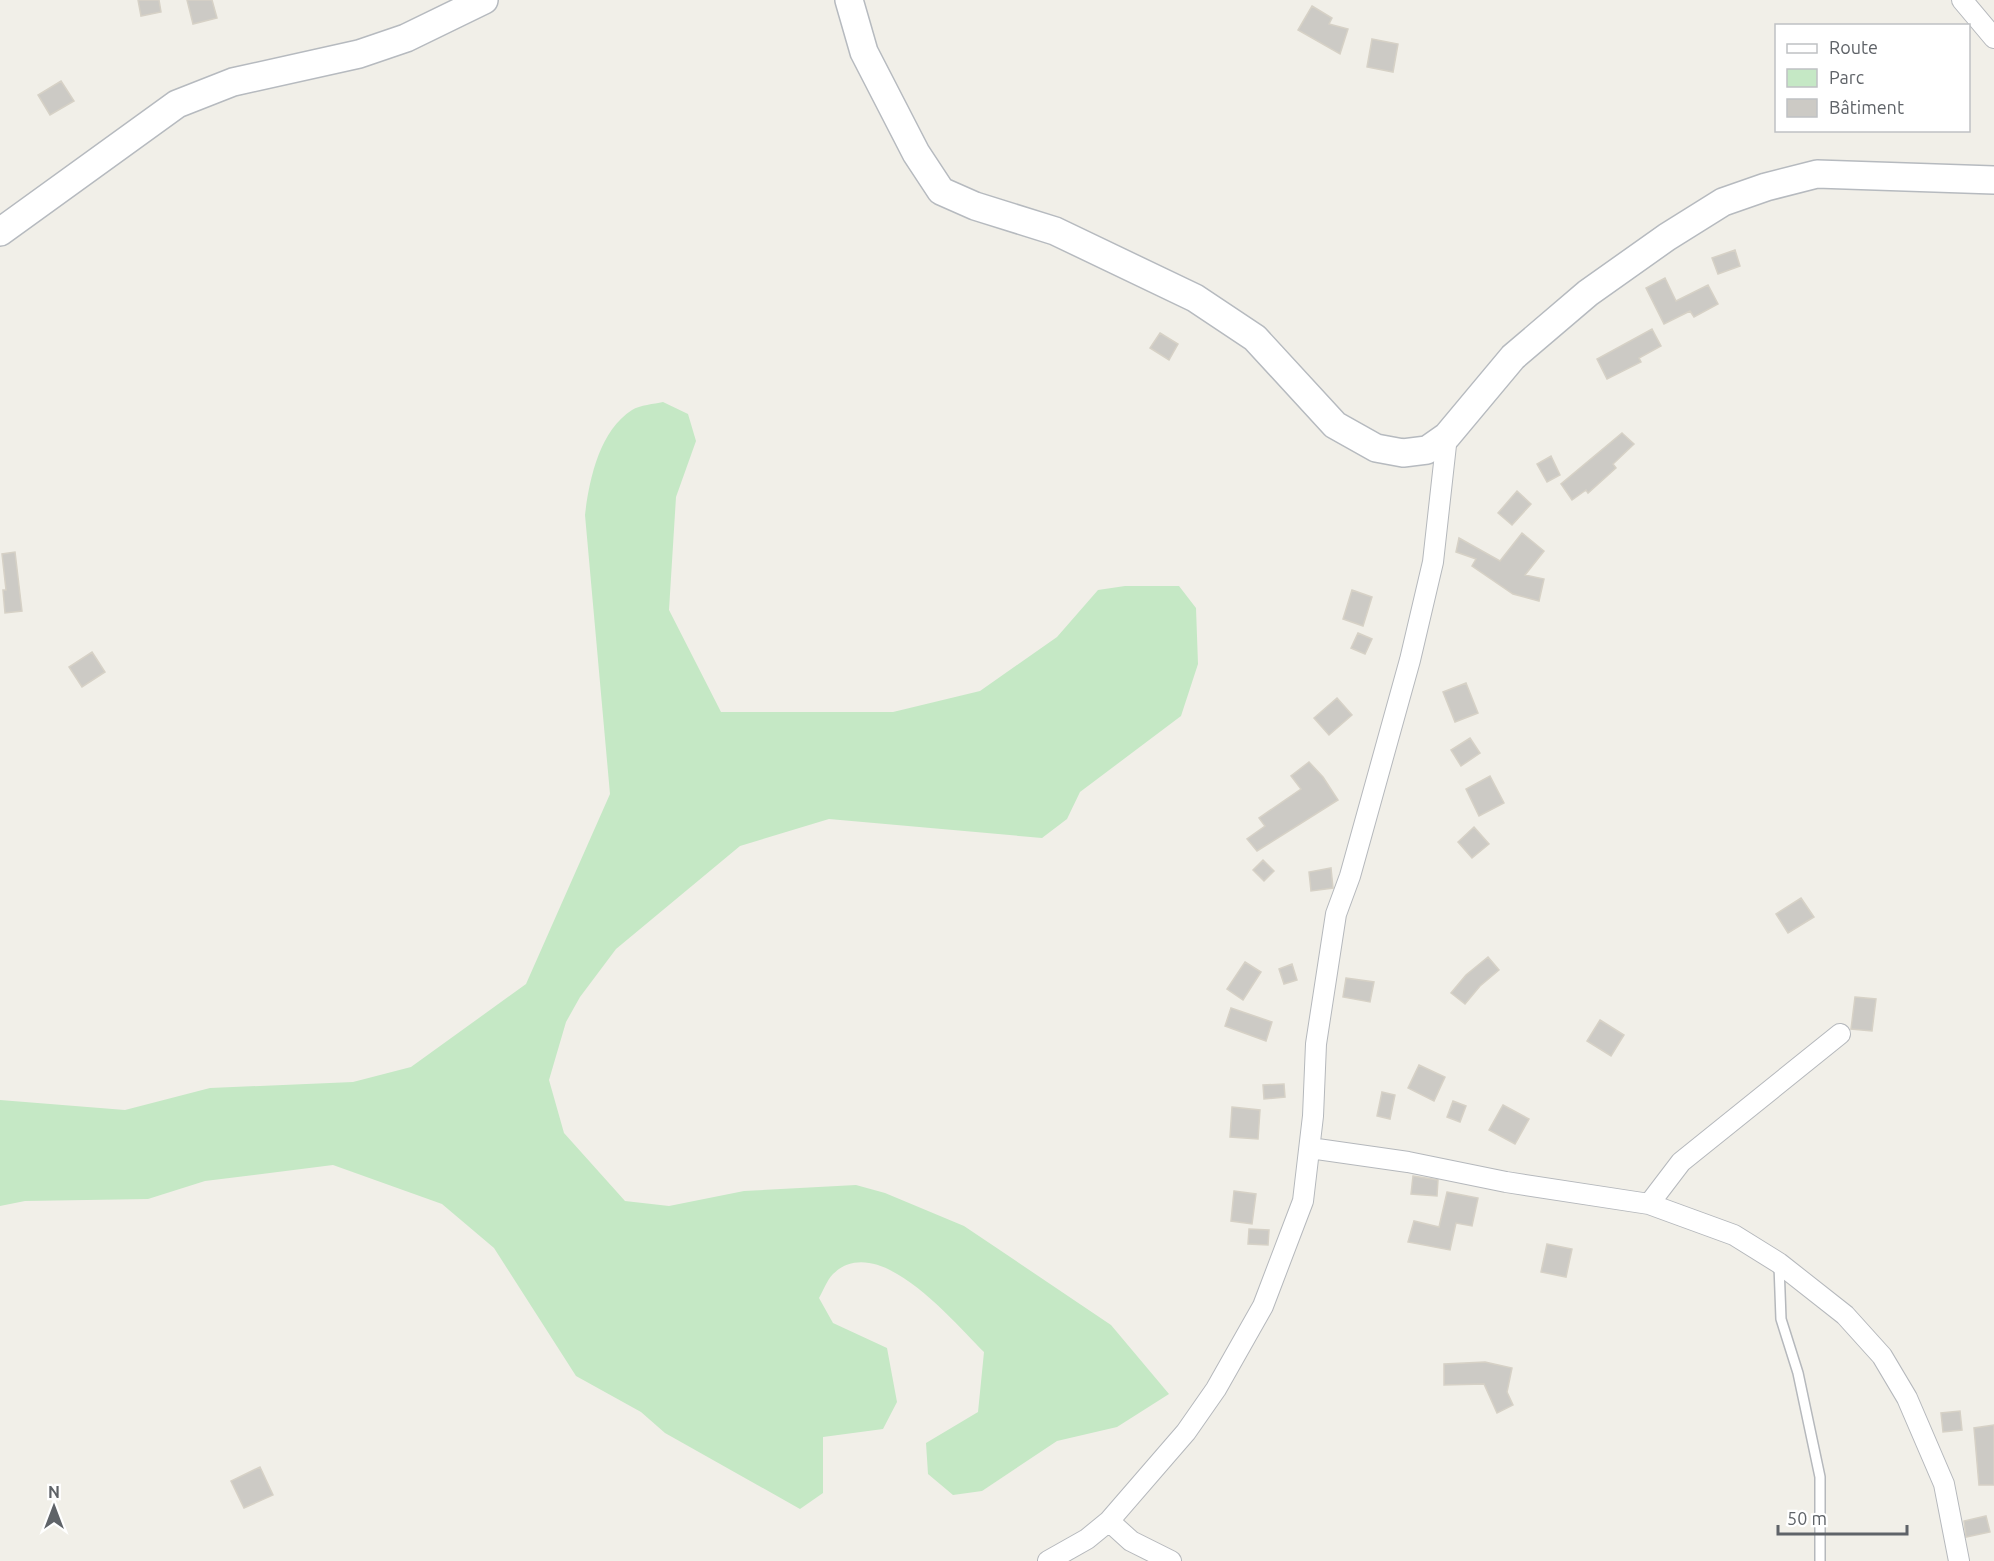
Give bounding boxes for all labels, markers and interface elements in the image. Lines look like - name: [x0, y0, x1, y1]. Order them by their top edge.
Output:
- legend: [1775, 24, 1970, 132]
- text: Route: [1829, 37, 1878, 57]
- text: Parc: [1829, 67, 1864, 87]
- text: Bâtiment: [1829, 97, 1904, 117]
- north arrow: [24, 1477, 84, 1537]
- text: N: [48, 1483, 60, 1501]
- scale bar: [1778, 1498, 1907, 1536]
- text: 50 m: [1787, 1508, 1827, 1528]

